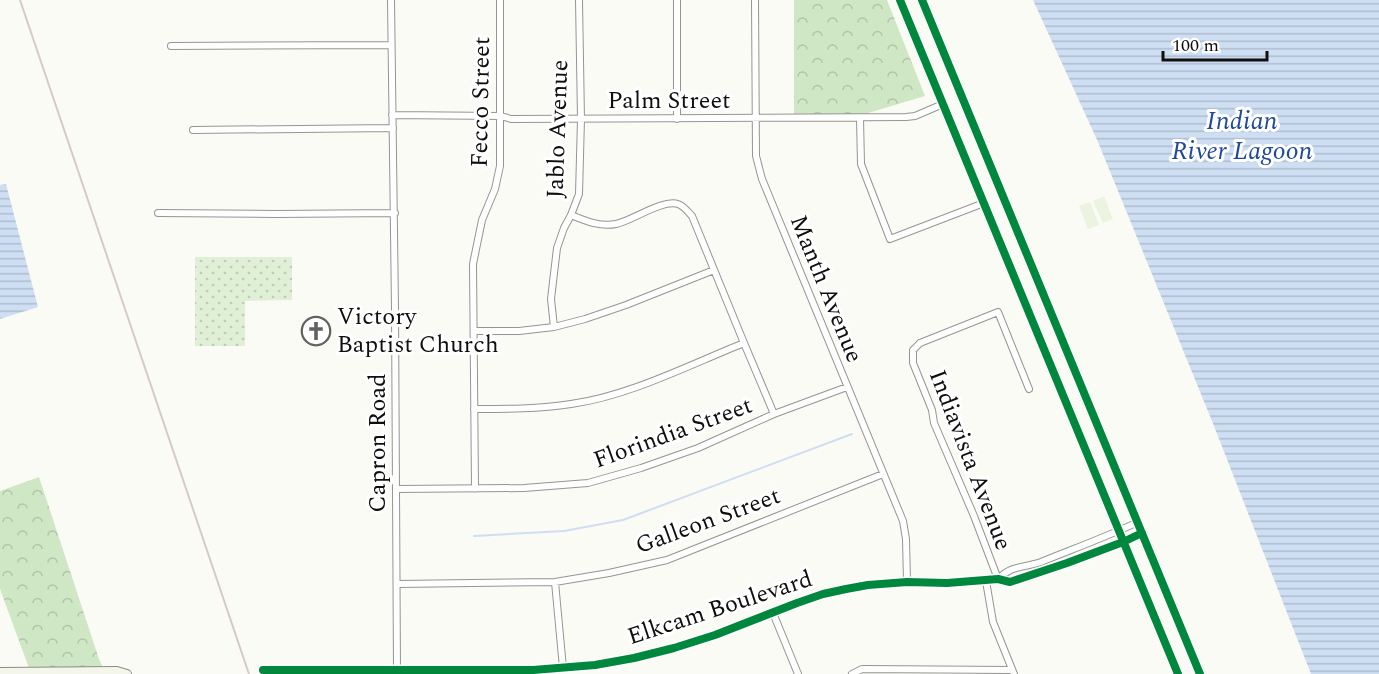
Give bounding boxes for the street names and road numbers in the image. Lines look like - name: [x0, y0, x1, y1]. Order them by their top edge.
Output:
- street label: Fecco Street: [462, 36, 500, 168]
- street label: Jablo Avenue: [538, 59, 578, 199]
- street label: Palm Street: [607, 83, 731, 119]
- street label: Manth Avenue: [780, 210, 872, 368]
- street label: Indiavista Avenue: [919, 365, 1021, 555]
- street label: Capron Road: [360, 373, 396, 513]
- street label: Florindia Street: [588, 388, 758, 478]
- street label: Galleon Street: [631, 478, 785, 564]
- street label: Elkcam Boulevard: [623, 561, 817, 655]

